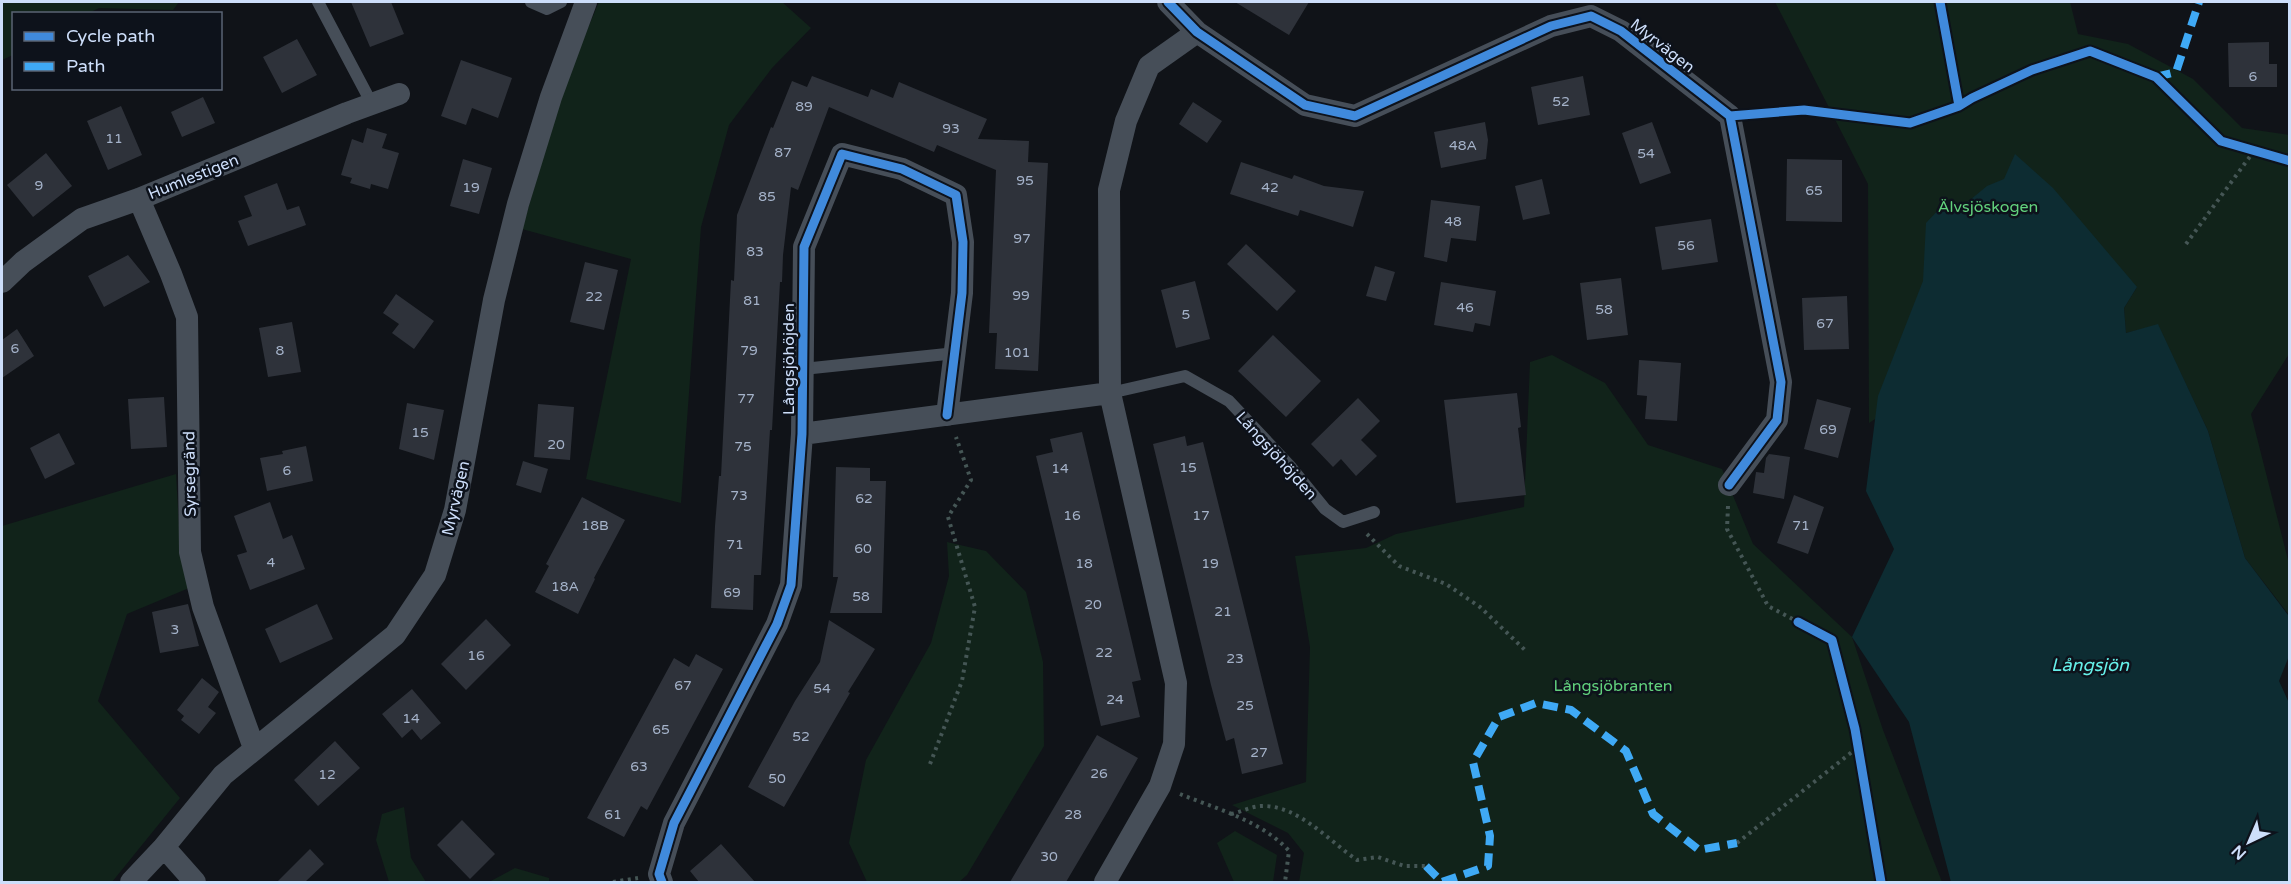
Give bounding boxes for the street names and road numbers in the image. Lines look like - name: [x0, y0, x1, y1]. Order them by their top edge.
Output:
- street label: Myrvägen: [1626, 14, 1699, 77]
- street label: Humlestigen: [145, 150, 242, 204]
- street label: Långsjöhöjden: [779, 303, 799, 415]
- street label: Långsjöhöjden: [1231, 407, 1321, 504]
- street label: Syrsegränd: [179, 431, 201, 517]
- street label: Myrvägen: [438, 459, 474, 538]

